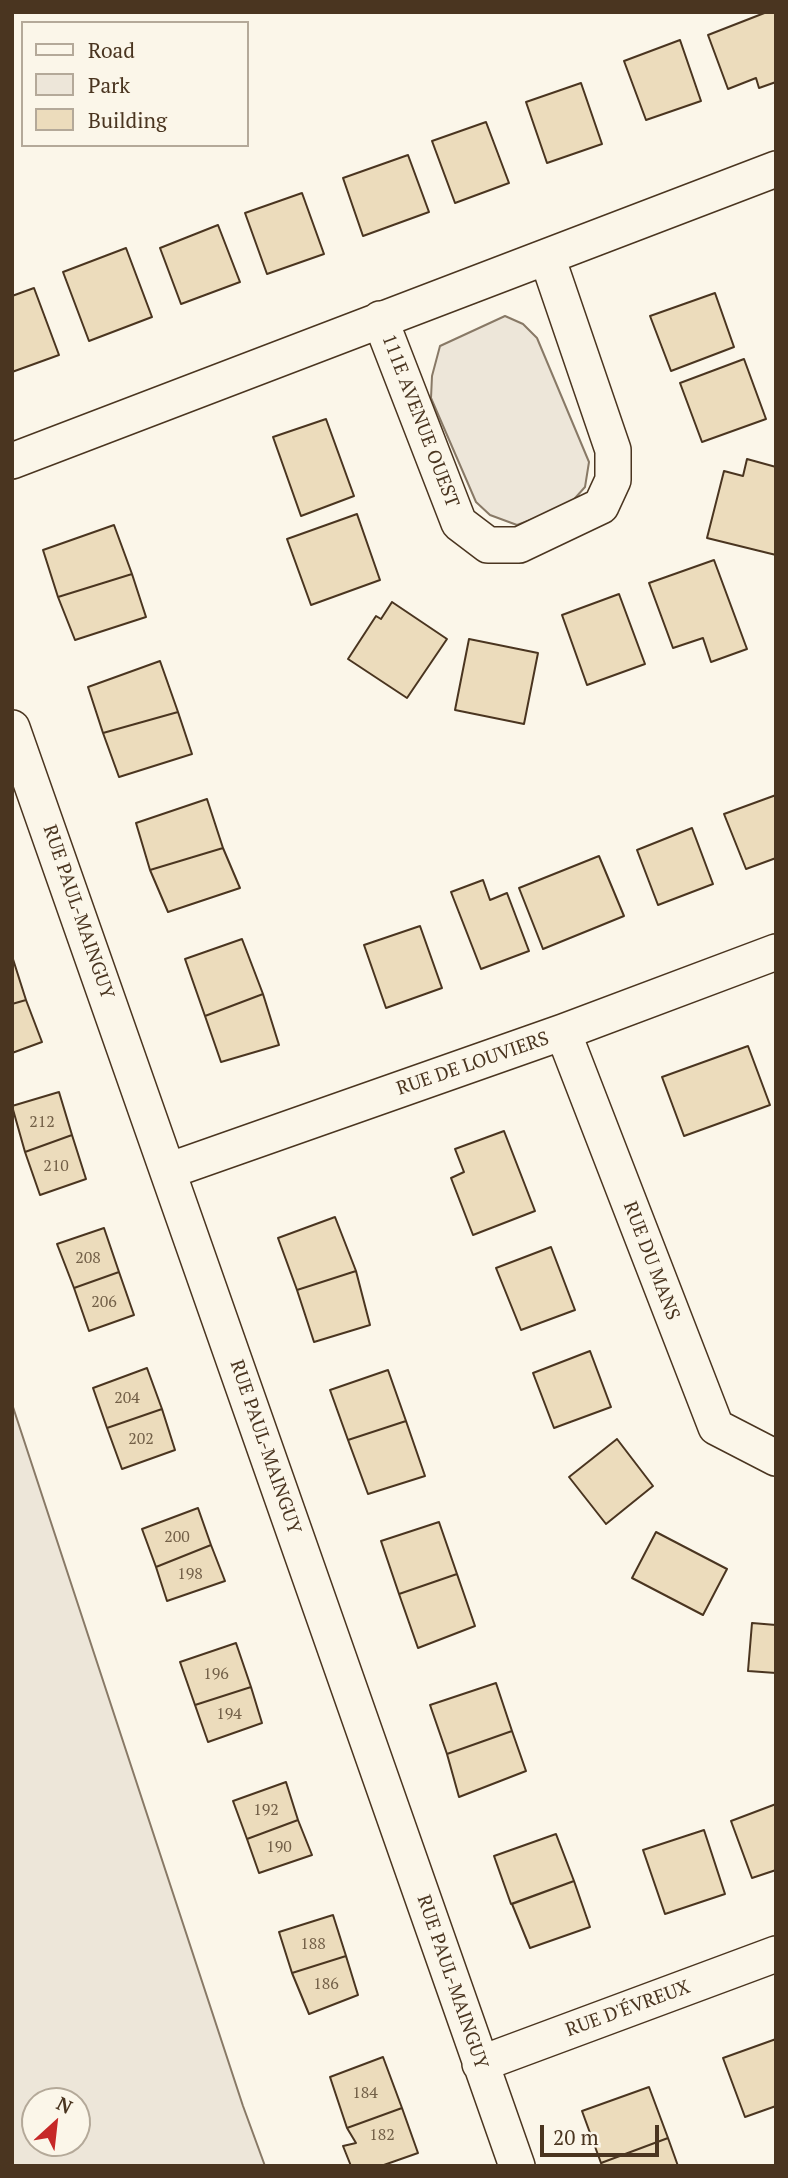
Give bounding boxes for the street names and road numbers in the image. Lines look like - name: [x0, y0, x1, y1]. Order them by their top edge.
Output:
- street label: 111E AVENUE OUEST: [377, 331, 463, 511]
- street label: RUE PAUL-MAINGUY: [38, 822, 118, 1002]
- street label: RUE DE LOUVIERS: [394, 1027, 552, 1101]
- street label: RUE DU MANS: [618, 1199, 684, 1323]
- street label: RUE PAUL-MAINGUY: [225, 1357, 305, 1537]
- street label: RUE PAUL-MAINGUY: [412, 1892, 492, 2072]
- street label: RUE D'ÉVREUX: [563, 1976, 693, 2042]

